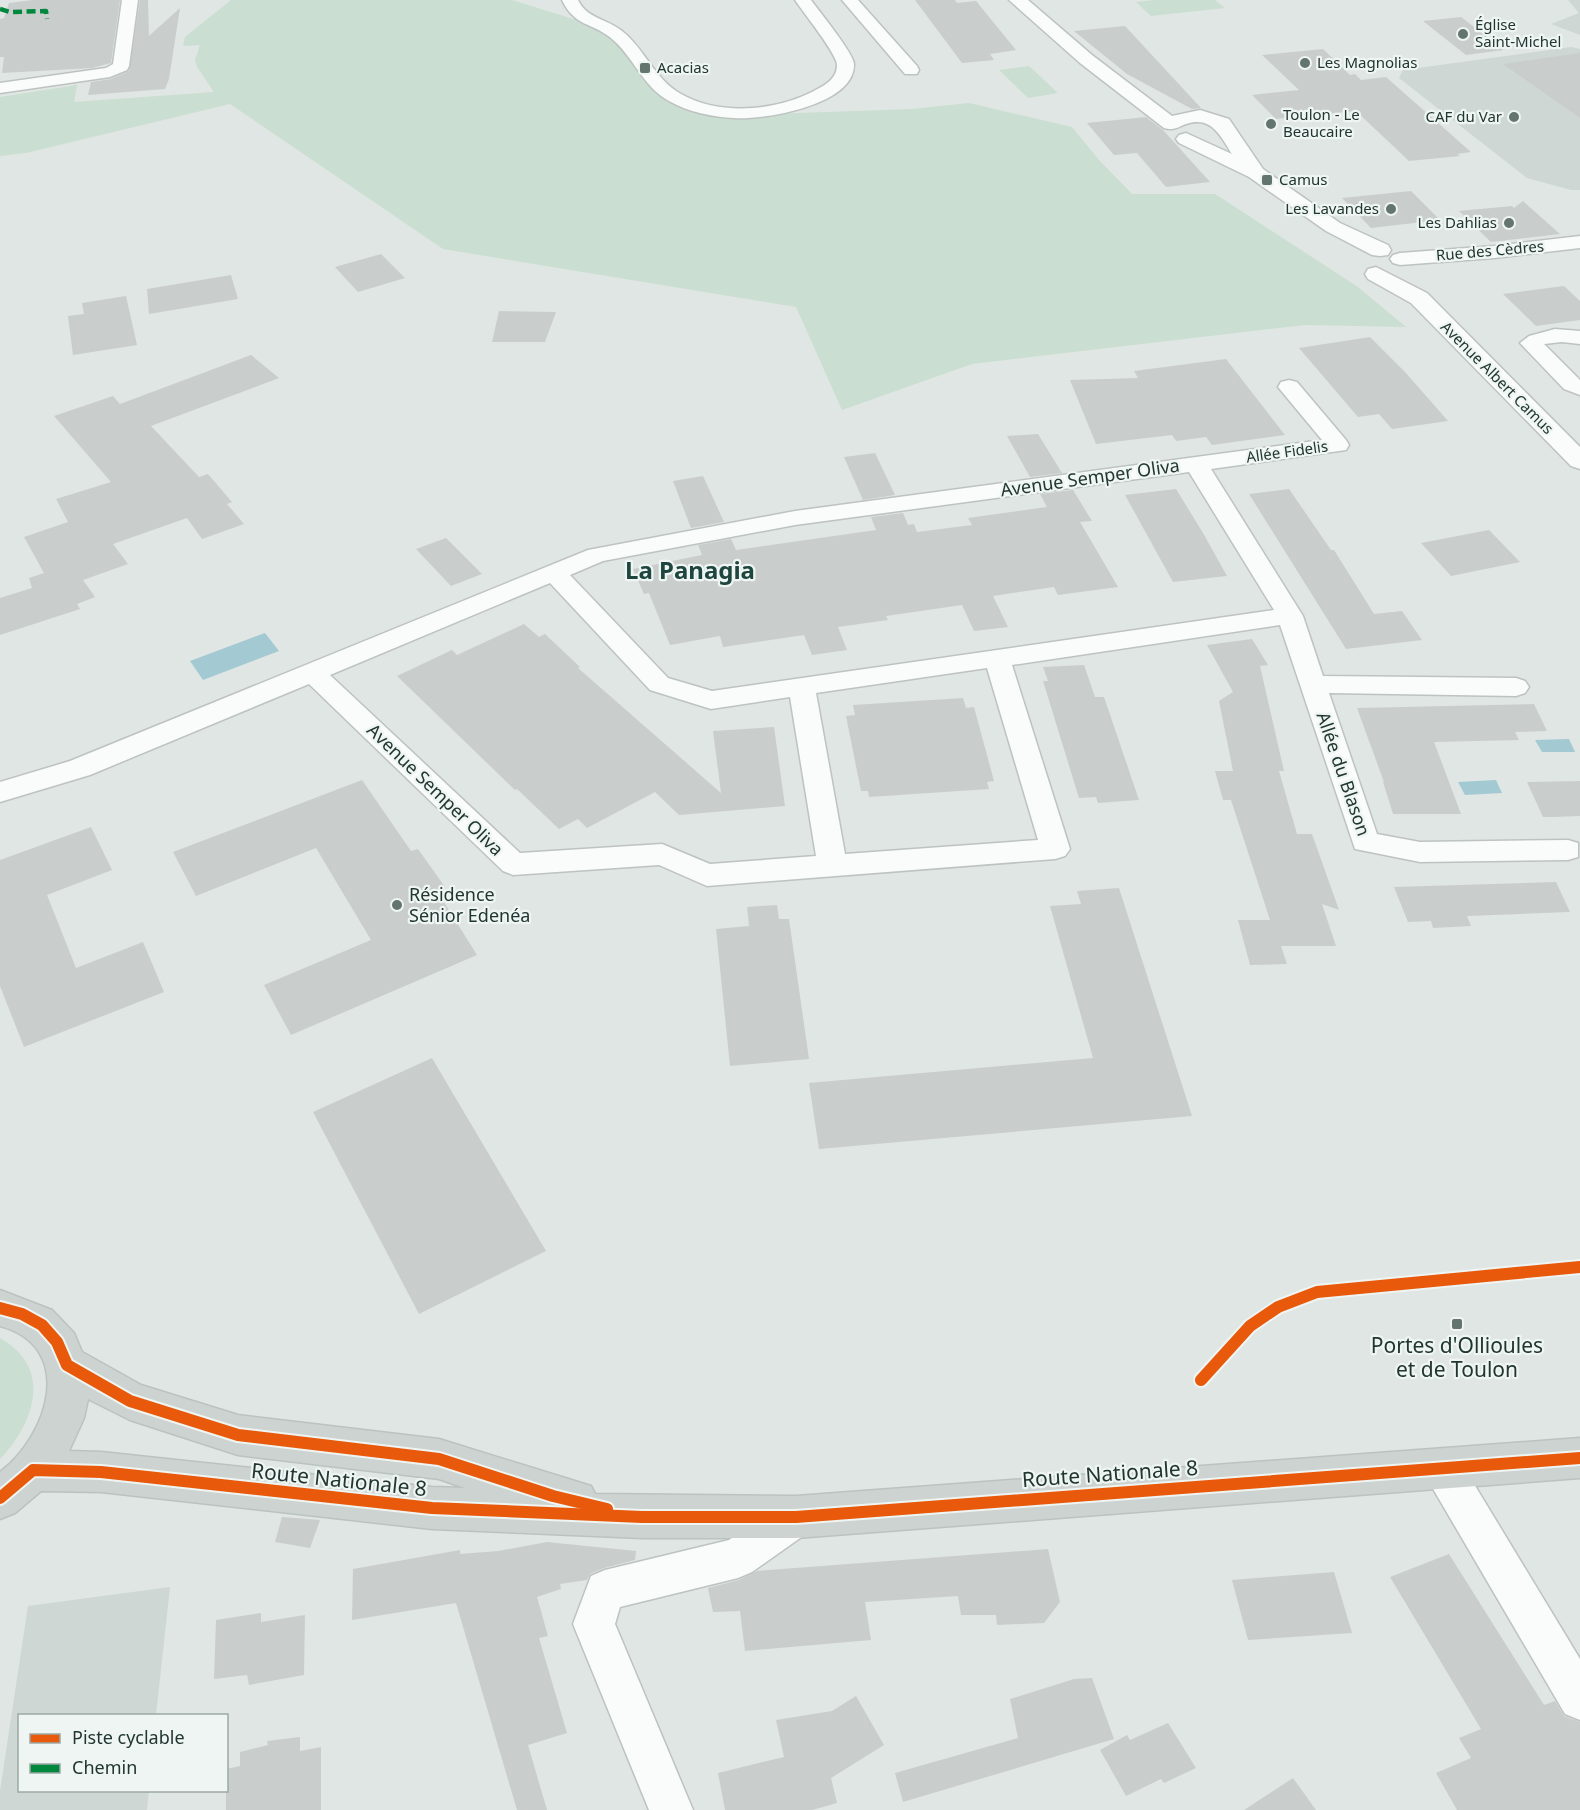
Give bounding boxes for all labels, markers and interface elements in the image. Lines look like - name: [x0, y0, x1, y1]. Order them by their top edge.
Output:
- place label: Église Saint-Michel: [1475, 14, 1561, 51]
- marker: Église Saint-Michel: [1456, 27, 1470, 41]
- place label: Les Magnolias: [1317, 52, 1417, 72]
- marker: Les Magnolias: [1298, 56, 1312, 70]
- place label: Acacias: [657, 57, 709, 77]
- marker: Acacias: [638, 61, 652, 75]
- place label: Toulon - Le Beaucaire: [1283, 104, 1360, 141]
- place label: CAF du Var: [1426, 106, 1502, 126]
- marker: CAF du Var: [1507, 110, 1521, 124]
- marker: Toulon - Le Beaucaire: [1264, 117, 1278, 131]
- place label: Camus: [1279, 169, 1327, 189]
- marker: Camus: [1260, 173, 1274, 187]
- place label: Les Lavandes: [1285, 198, 1379, 218]
- marker: Les Lavandes: [1384, 202, 1398, 216]
- place label: Les Dahlias: [1418, 212, 1497, 232]
- marker: Les Dahlias: [1502, 216, 1516, 230]
- street label: Rue des Cèdres: [1435, 235, 1545, 265]
- street label: Avenue Albert Camus: [1437, 317, 1558, 438]
- street label: Allée Fidelis: [1245, 435, 1329, 467]
- street label: Avenue Semper Oliva: [999, 453, 1181, 501]
- district label: La Panagia: [625, 553, 755, 586]
- street label: Allée du Blason: [1311, 708, 1376, 839]
- street label: Avenue Semper Oliva: [362, 718, 509, 861]
- place label: Résidence Sénior Edenéa: [409, 882, 530, 927]
- marker: Résidence Sénior Edenéa: [390, 898, 404, 912]
- marker: Portes d'Ollioules et de Toulon: [1450, 1317, 1464, 1331]
- place label: Portes d'Ollioules et de Toulon: [1371, 1331, 1543, 1383]
- street label: Route Nationale 8: [1021, 1453, 1199, 1493]
- street label: Route Nationale 8: [250, 1456, 428, 1502]
- legend: [18, 1714, 228, 1792]
- text: Piste cyclable: [72, 1725, 185, 1749]
- text: Chemin: [72, 1755, 137, 1779]

